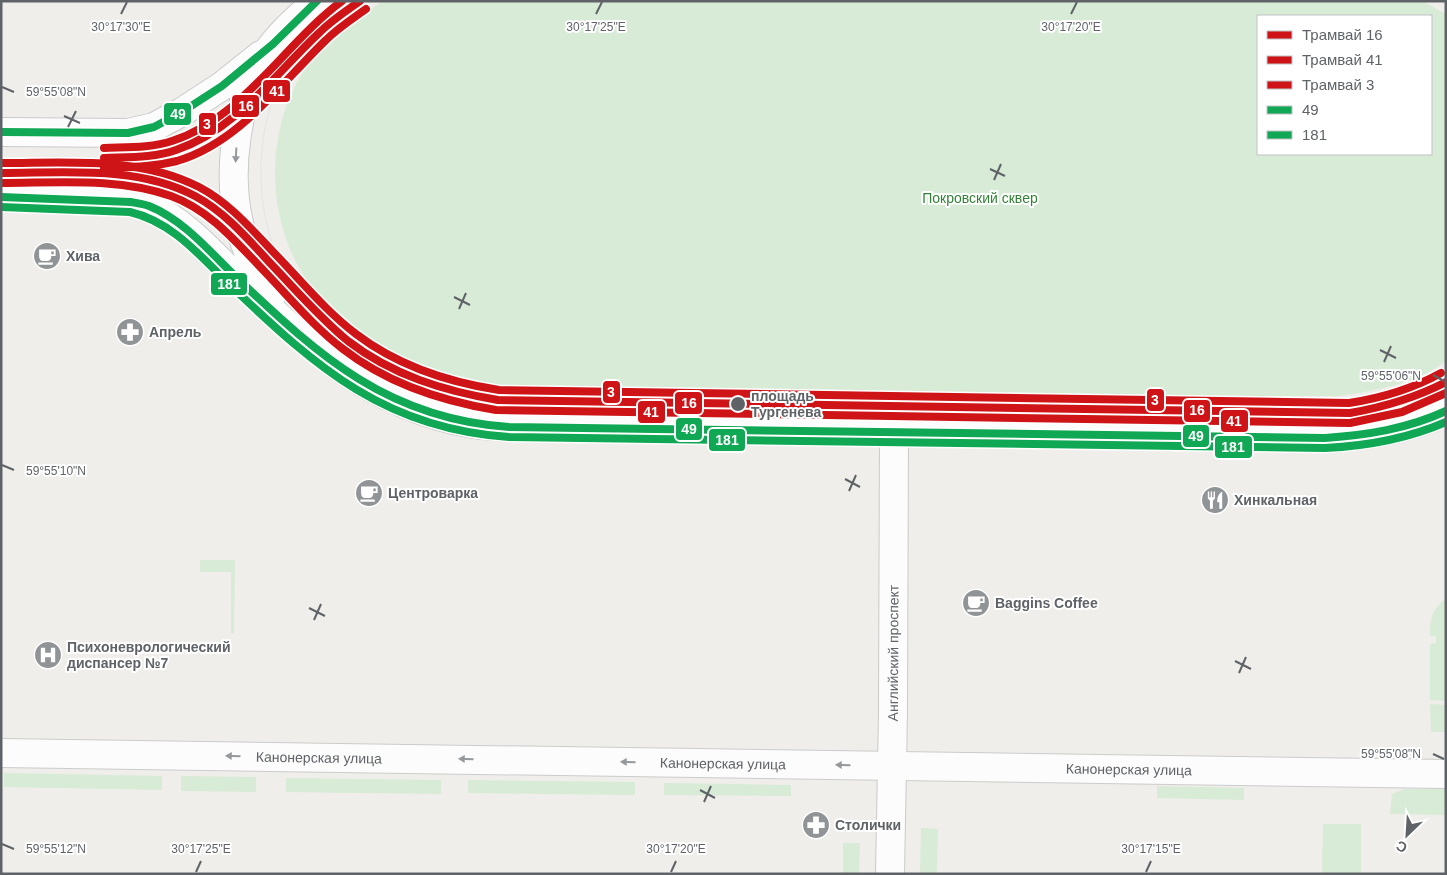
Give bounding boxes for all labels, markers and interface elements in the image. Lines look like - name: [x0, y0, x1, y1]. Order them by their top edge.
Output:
- legend: [1257, 15, 1432, 155]
- text: 30°17'30"E: [91, 20, 151, 34]
- text: 30°17'25"E: [566, 20, 626, 34]
- text: 30°17'20"E: [1041, 20, 1101, 34]
- text: Трамвай 16: [1302, 26, 1383, 43]
- text: Трамвай 41: [1302, 51, 1383, 68]
- text: Трамвай 3: [1302, 76, 1374, 93]
- line badge: 41: [262, 79, 291, 103]
- text: 41: [269, 83, 285, 99]
- text: 59°55'08"N: [26, 85, 86, 99]
- line badge: 16: [231, 94, 260, 118]
- text: 16: [238, 98, 254, 114]
- text: 49: [1302, 101, 1319, 118]
- line badge: 49: [163, 102, 192, 126]
- text: 49: [170, 106, 186, 122]
- line badge: 3: [198, 112, 217, 136]
- text: 3: [203, 116, 211, 132]
- text: 181: [1302, 126, 1327, 143]
- one-way arrow: [231, 147, 239, 163]
- park label: Покровский сквер: [922, 190, 1038, 206]
- cafe icon: Хива: [32, 241, 62, 271]
- place label: Хива: [66, 248, 100, 264]
- line badge: 181: [210, 272, 248, 296]
- text: 181: [217, 276, 241, 292]
- pharmacy icon: Апрель: [115, 317, 145, 347]
- place label: Апрель: [149, 324, 202, 340]
- text: 59°55'06"N: [1361, 369, 1421, 383]
- line badge: 3: [602, 380, 621, 404]
- text: 3: [607, 384, 615, 400]
- place label: площадь Тургенева: [751, 388, 821, 420]
- line badge: 3: [1146, 388, 1165, 412]
- line badge: 16: [674, 391, 703, 415]
- text: 3: [1151, 392, 1159, 408]
- text: 16: [681, 395, 697, 411]
- marker: площадь Тургенева: [729, 395, 747, 413]
- line badge: 16: [1183, 399, 1211, 423]
- line badge: 41: [637, 400, 666, 424]
- text: 16: [1189, 402, 1205, 418]
- text: 41: [643, 404, 659, 420]
- line badge: 41: [1220, 409, 1249, 433]
- text: 41: [1226, 413, 1242, 429]
- line badge: 49: [675, 417, 703, 441]
- text: 49: [681, 421, 697, 437]
- line badge: 49: [1182, 424, 1210, 448]
- line badge: 181: [708, 428, 746, 452]
- text: 49: [1188, 428, 1204, 444]
- text: 181: [715, 432, 739, 448]
- line badge: 181: [1214, 435, 1253, 459]
- text: 181: [1221, 439, 1245, 455]
- text: 59°55'10"N: [26, 464, 86, 478]
- cafe icon: Центроварка: [354, 478, 384, 508]
- place label: Центроварка: [388, 485, 478, 501]
- restaurant icon: Хинкальная: [1200, 485, 1230, 515]
- place label: Хинкальная: [1234, 492, 1317, 508]
- street label: Английский проспект: [885, 584, 901, 722]
- cafe icon: Baggins Coffee: [961, 588, 991, 618]
- place label: Baggins Coffee: [995, 595, 1098, 611]
- place label: Психоневрологический диспансер №7: [67, 639, 230, 671]
- hospital icon: Психоневрологический диспансер №7: [33, 640, 63, 670]
- text: 59°55'08"N: [1361, 747, 1421, 761]
- street label: Канонерская улица: [256, 749, 382, 767]
- one-way arrow: [225, 751, 241, 759]
- one-way arrow: [457, 755, 473, 763]
- street label: Канонерская улица: [660, 755, 786, 772]
- one-way arrow: [620, 758, 636, 766]
- street label: Канонерская улица: [1066, 760, 1192, 778]
- one-way arrow: [835, 761, 851, 769]
- pharmacy icon: Столички: [801, 810, 831, 840]
- north arrow: [1382, 810, 1432, 860]
- place label: Столички: [835, 817, 901, 833]
- text: С: [1394, 837, 1409, 856]
- text: 59°55'12"N: [26, 842, 86, 856]
- text: 30°17'25"E: [171, 842, 231, 856]
- text: 30°17'20"E: [646, 842, 706, 856]
- text: 30°17'15"E: [1121, 842, 1181, 856]

